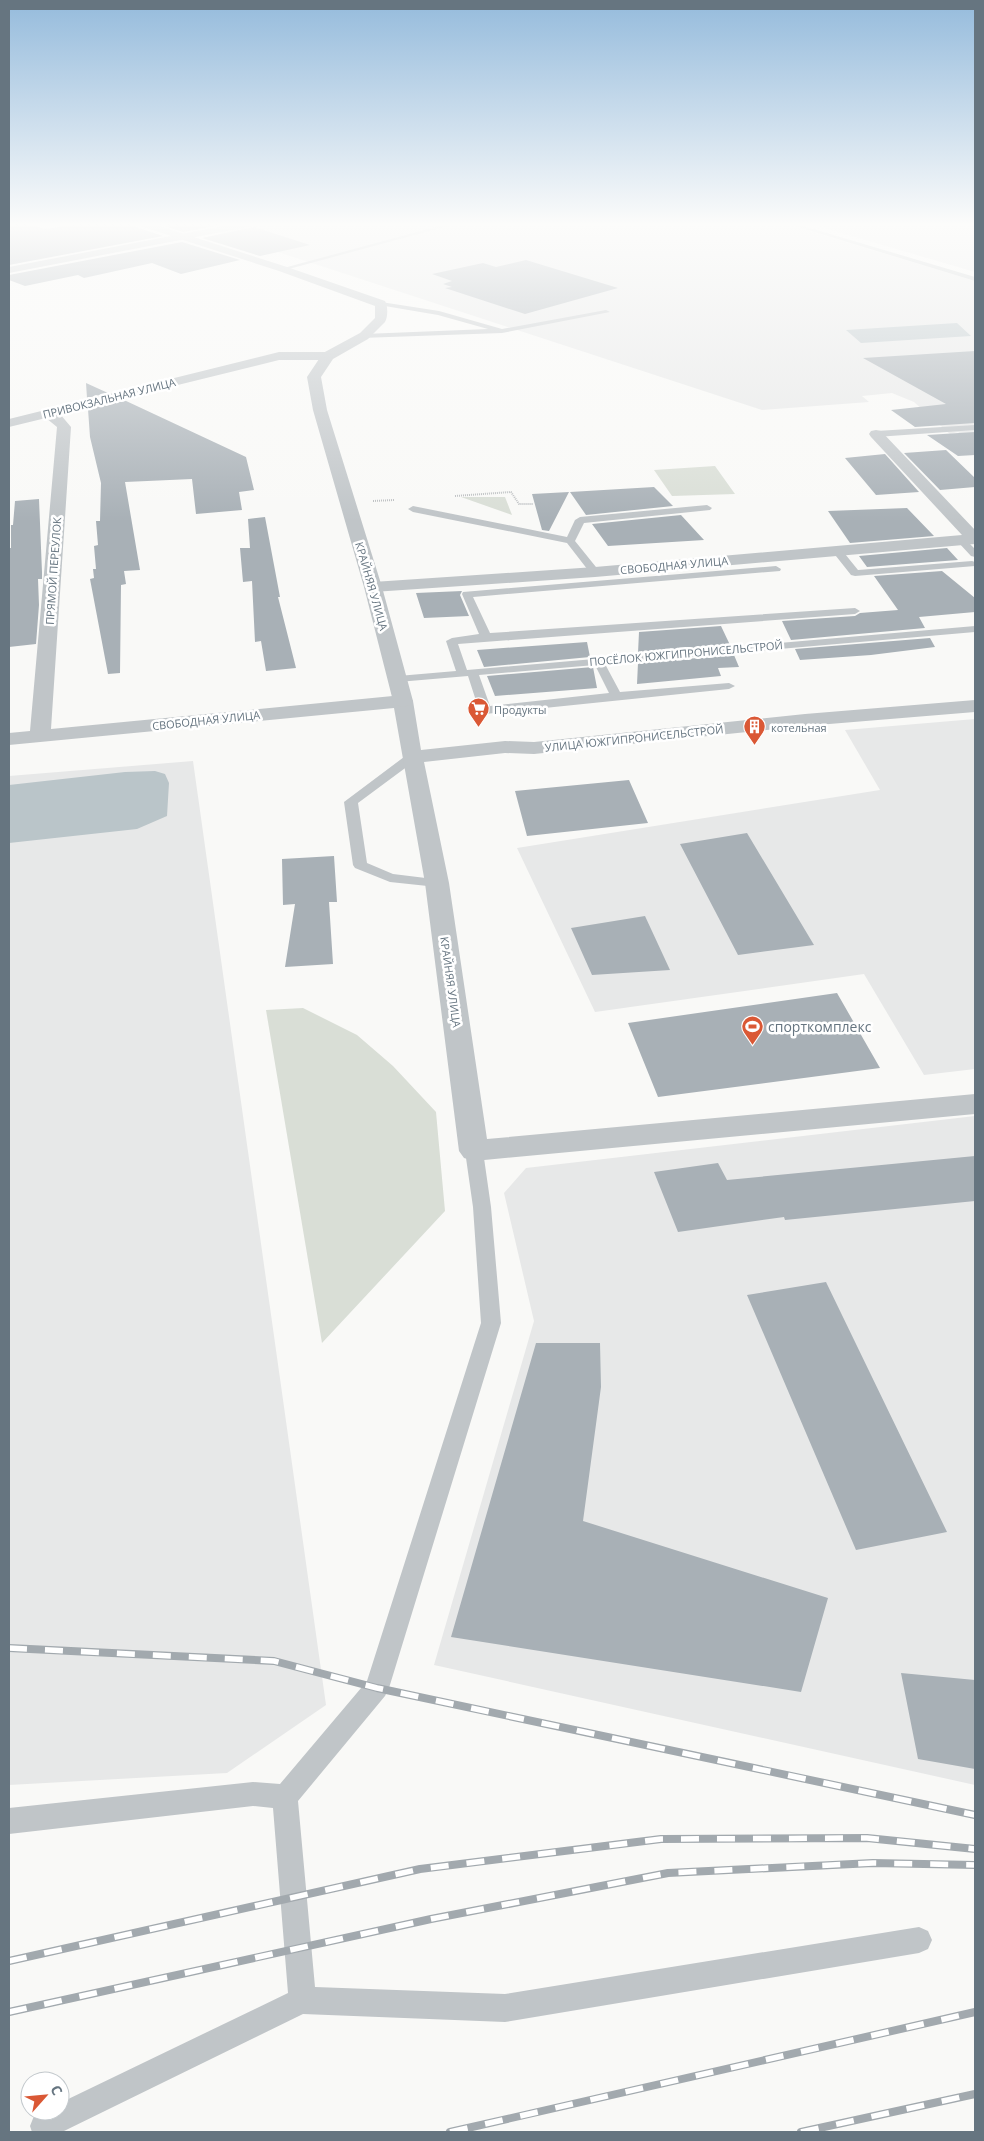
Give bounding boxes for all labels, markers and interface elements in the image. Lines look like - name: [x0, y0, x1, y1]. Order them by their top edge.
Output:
- street label: ПРИВОКЗАЛЬНАЯ УЛИЦА: [41, 374, 177, 422]
- street label: ПРЯМОЙ ПЕРЕУЛОК: [42, 516, 64, 625]
- street label: КРАЙНЯЯ УЛИЦА: [352, 540, 392, 632]
- street label: СВОБОДНАЯ УЛИЦА: [619, 553, 729, 577]
- street label: ПОСЁЛОК ЮЖГИПРОНИСЕЛЬСТРОЙ: [589, 637, 783, 669]
- supermarket icon: Продукты: [466, 697, 490, 728]
- place label: Продукты: [494, 702, 547, 717]
- street label: СВОБОДНАЯ УЛИЦА: [151, 707, 261, 733]
- building icon: котельная: [743, 715, 767, 746]
- place label: котельная: [771, 720, 827, 735]
- street label: УЛИЦА ЮЖГИПРОНИСЕЛЬСТРОЙ: [544, 721, 724, 755]
- street label: КРАЙНЯЯ УЛИЦА: [437, 936, 465, 1028]
- sports icon: спорткомплекс: [740, 1014, 764, 1045]
- place label: спорткомплекс: [768, 1017, 872, 1036]
- north arrow: [20, 2071, 70, 2121]
- text: С: [47, 2082, 68, 2098]

